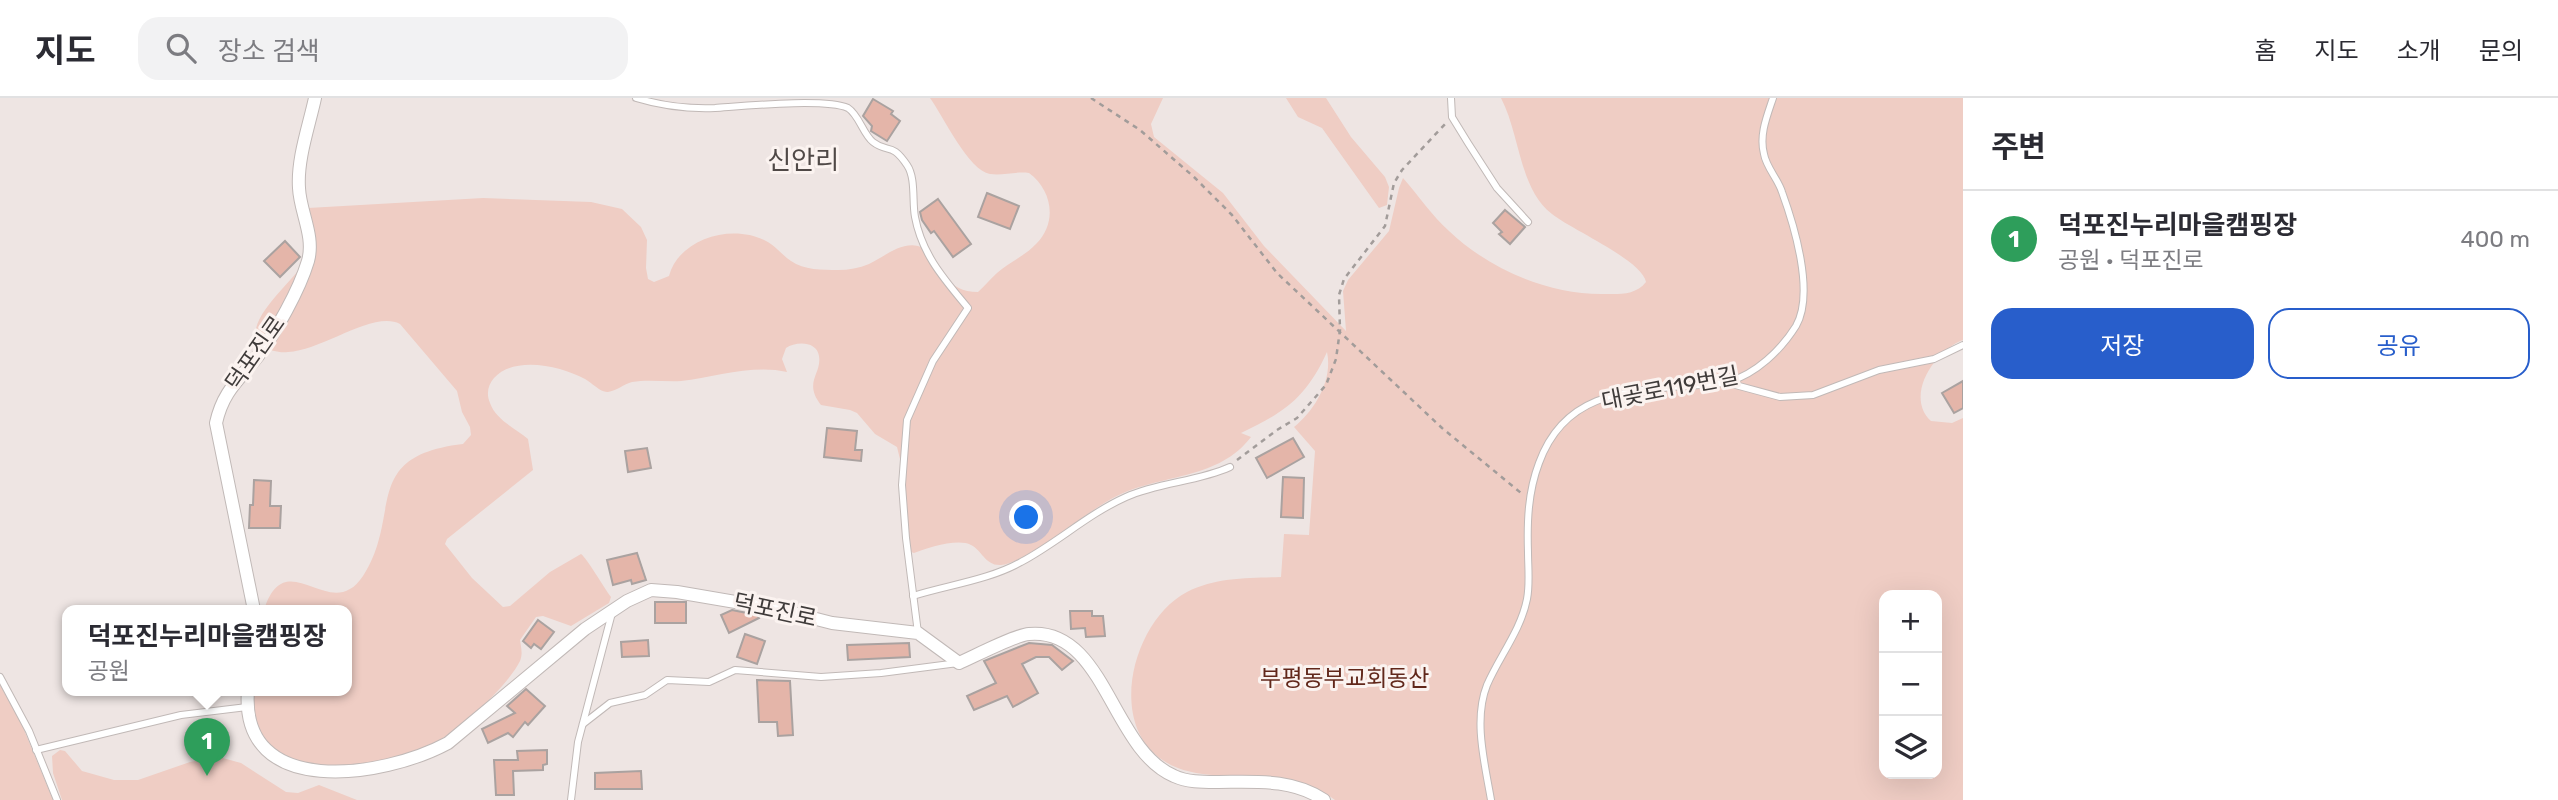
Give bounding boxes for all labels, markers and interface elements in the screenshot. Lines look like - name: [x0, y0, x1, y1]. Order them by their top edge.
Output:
- search box: [138, 17, 628, 80]
- icon: search: [162, 29, 200, 67]
- text: 지도: [35, 31, 96, 70]
- text: 장소 검색: [218, 36, 320, 67]
- text: 홈: [2254, 37, 2276, 65]
- text: 지도: [2314, 37, 2359, 65]
- text: 소개: [2397, 37, 2441, 65]
- text: 문의: [2479, 37, 2523, 65]
- text: 주변: [1991, 129, 2046, 165]
- district label: 신안리: [767, 145, 839, 176]
- text: 덕포진누리마을캠핑장: [2058, 210, 2297, 241]
- text: 1: [2008, 225, 2020, 253]
- text: 400 m: [2460, 225, 2530, 253]
- text: 공원 · 덕포진로: [2058, 246, 2204, 274]
- button: 저장: [1991, 308, 2254, 379]
- button: 공유: [2268, 308, 2530, 379]
- street label: 덕포진로: [219, 310, 291, 396]
- street label: 대곶로119번길: [1599, 361, 1741, 415]
- your location: [1009, 500, 1043, 534]
- street label: 덕포진로: [731, 588, 819, 632]
- map controls: [1879, 590, 1942, 779]
- button: +: [1879, 590, 1942, 653]
- popup: [62, 605, 352, 696]
- text: 덕포진누리마을캠핑장: [87, 621, 327, 652]
- button: −: [1879, 653, 1942, 716]
- text: 공원: [87, 657, 130, 685]
- park label: 부평동부교회동산: [1260, 664, 1430, 692]
- button: layers: [1879, 716, 1942, 779]
- pin: 1: [184, 718, 230, 776]

